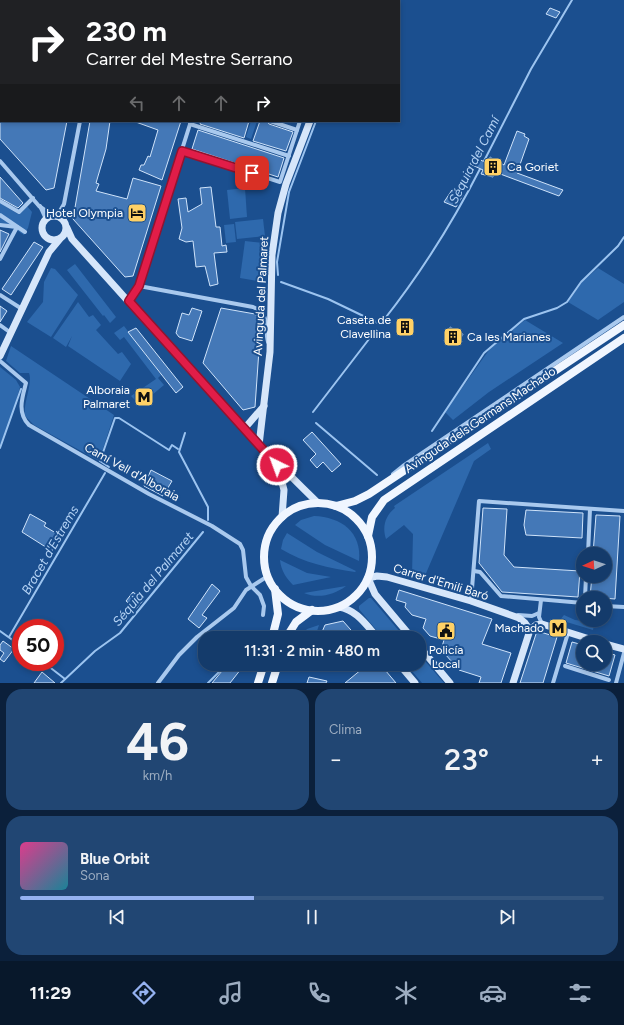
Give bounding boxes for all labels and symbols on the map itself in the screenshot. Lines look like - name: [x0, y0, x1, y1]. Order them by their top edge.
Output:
- water label: Séquia del Camí: [446, 112, 503, 206]
- pin: [235, 156, 269, 190]
- building icon: Ca Goriet: [482, 156, 504, 178]
- place label: Ca Goriet: [507, 160, 559, 174]
- hotel icon: Hotel Olympia: [126, 202, 148, 224]
- place label: Hotel Olympia: [46, 206, 123, 220]
- street label: Avinguda del Palmaret: [251, 235, 271, 356]
- place label: Caseta de Clavellina: [337, 313, 391, 341]
- building icon: Caseta de Clavellina: [394, 316, 416, 338]
- building icon: Ca les Marianes: [442, 326, 464, 348]
- place label: Ca les Marianes: [467, 330, 551, 344]
- street label: Avinguda dels Germans Machado: [402, 364, 558, 476]
- place label: Alboraia Palmaret: [83, 383, 130, 411]
- metro station icon: Alboraia Palmaret: [133, 386, 155, 408]
- street label: Camí Vell d'Alboraia: [82, 440, 182, 504]
- position arrow: [256, 444, 298, 486]
- water label: Bracet d'Estrems: [18, 503, 82, 597]
- water label: Séquia del Palmaret: [109, 528, 197, 629]
- north arrow: [576, 547, 612, 583]
- street label: Carrer d'Emili Baró: [392, 561, 490, 603]
- metro station icon: Machado: [547, 617, 569, 639]
- speed limit sign: 50: [12, 619, 64, 671]
- public building icon: Policía Local: [435, 620, 457, 642]
- place label: Machado: [494, 621, 544, 635]
- place label: Policía Local: [429, 643, 463, 671]

